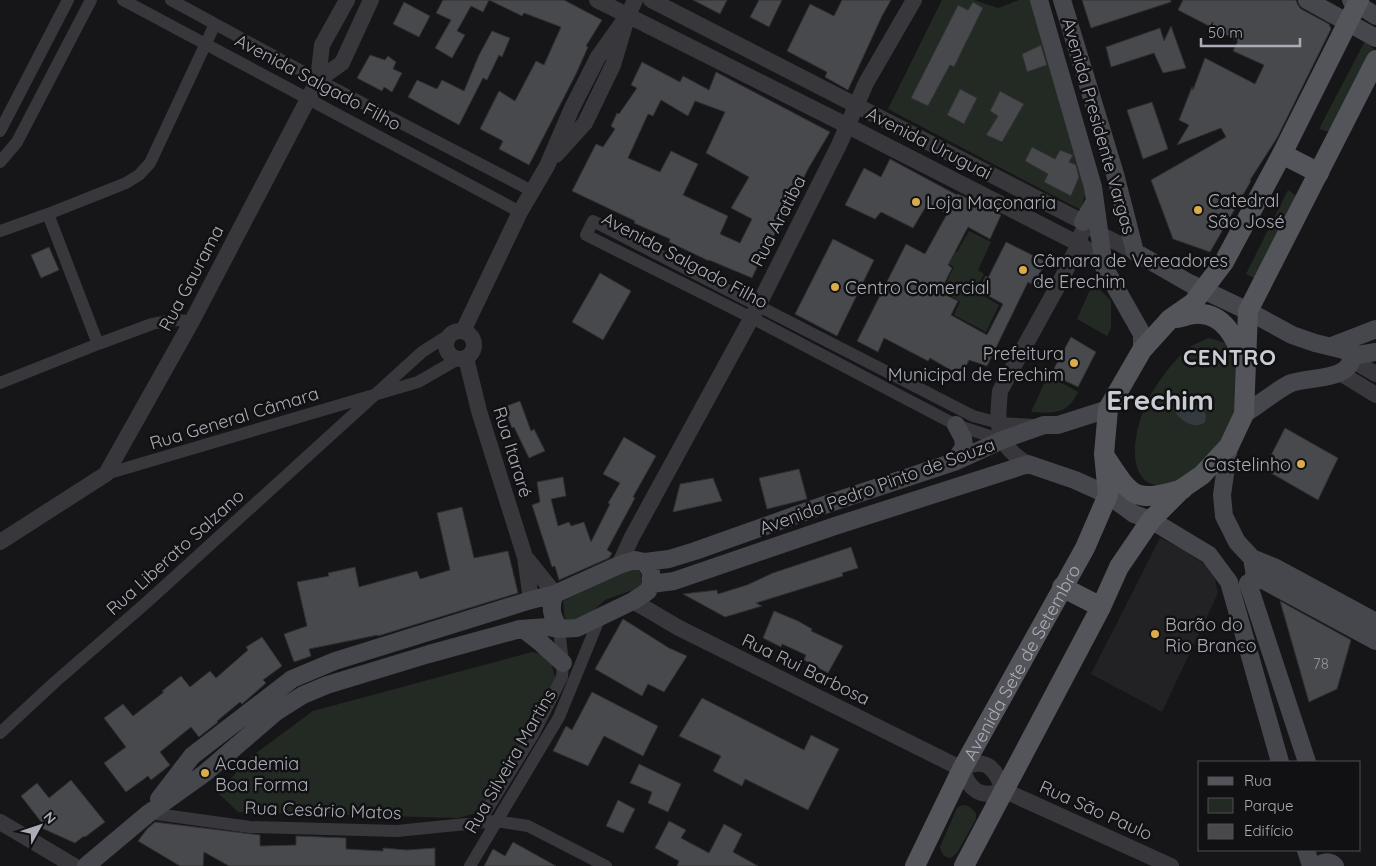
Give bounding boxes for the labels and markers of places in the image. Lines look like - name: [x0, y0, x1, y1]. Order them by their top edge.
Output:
- place label: Catedral São José: [1208, 189, 1285, 233]
- place label: Loja Maçonaria: [926, 191, 1056, 214]
- marker: Loja Maçonaria: [910, 196, 922, 208]
- marker: Catedral São José: [1192, 204, 1204, 216]
- place label: Câmara de Vereadores de Erechim: [1033, 249, 1228, 293]
- marker: Câmara de Vereadores de Erechim: [1017, 264, 1029, 276]
- place label: Centro Comercial: [845, 276, 990, 299]
- marker: Centro Comercial: [829, 281, 841, 293]
- place label: Prefeitura Municipal de Erechim: [888, 342, 1064, 386]
- marker: Prefeitura Municipal de Erechim: [1068, 357, 1080, 369]
- place label: Castelinho: [1204, 453, 1291, 476]
- marker: Castelinho: [1295, 458, 1307, 470]
- place label: Barão do Rio Branco: [1165, 613, 1257, 657]
- marker: Barão do Rio Branco: [1149, 628, 1161, 640]
- place label: Academia Boa Forma: [215, 752, 308, 796]
- marker: Academia Boa Forma: [199, 767, 211, 779]

